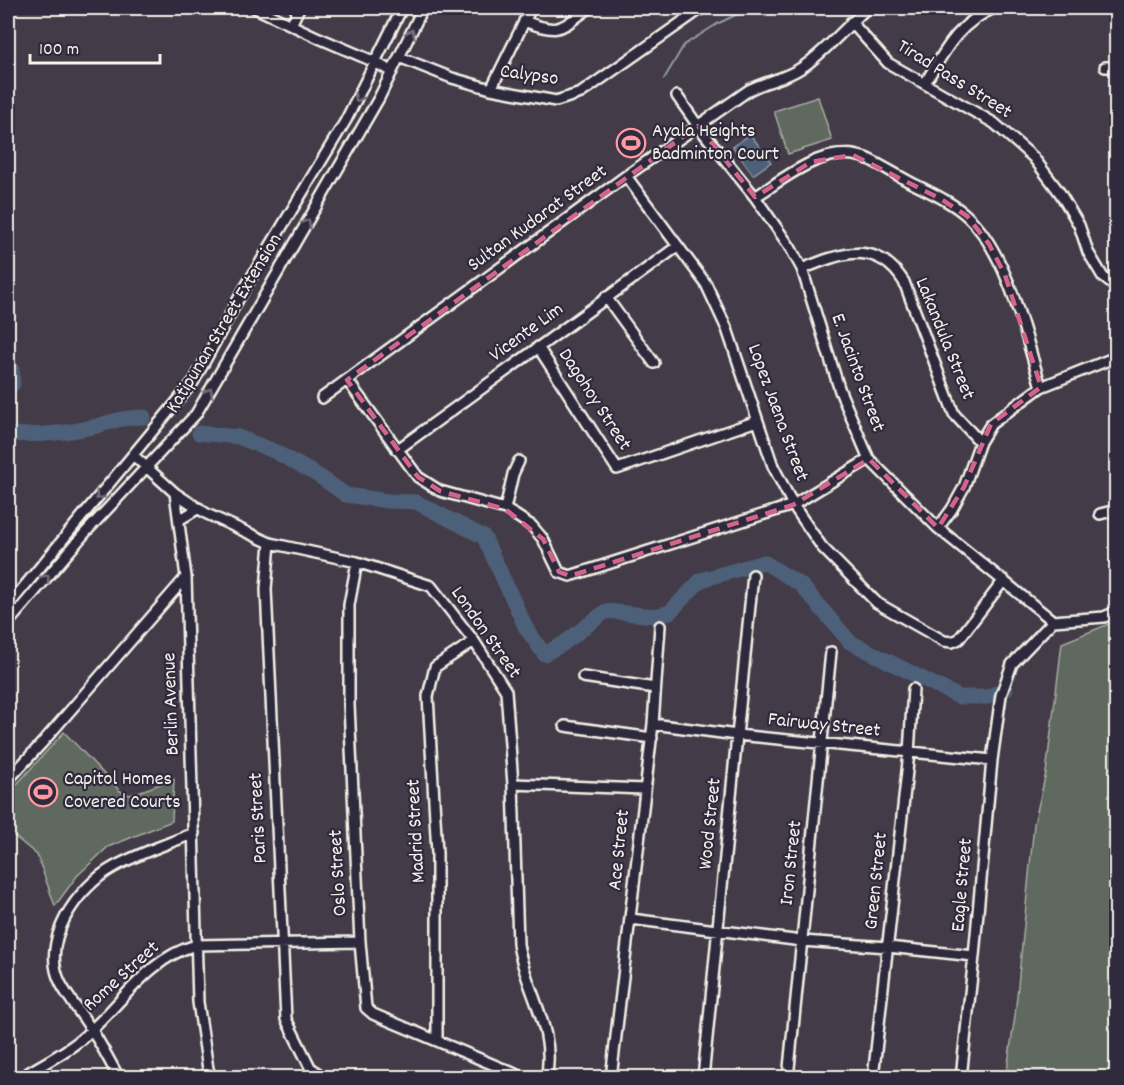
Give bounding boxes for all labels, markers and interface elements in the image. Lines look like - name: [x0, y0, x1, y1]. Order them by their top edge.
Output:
- scale bar: [30, 27, 160, 65]
- one-way arrow: [403, 29, 415, 40]
- street label: Tirad Pass Street: [891, 33, 1017, 127]
- text: 100 m: [39, 38, 79, 63]
- street label: Calypso: [498, 58, 560, 94]
- one-way arrow: [354, 92, 365, 102]
- place label: Ayala Heights Badminton Court: [652, 118, 779, 169]
- sports icon: Ayala Heights Badminton Court: [615, 127, 647, 159]
- street label: Sultan Kudarat Street: [462, 159, 614, 279]
- one-way arrow: [300, 219, 311, 229]
- street label: Katipunan Street Extension: [160, 229, 290, 419]
- street label: Lakandula Street: [907, 274, 981, 404]
- street label: Vicente Lim: [484, 296, 570, 370]
- street label: E. Jacinto Street: [823, 310, 891, 436]
- street label: Lopez Jaena Street: [739, 340, 815, 486]
- street label: Dagohoy Street: [550, 343, 638, 457]
- one-way arrow: [202, 387, 214, 398]
- one-way arrow: [96, 489, 107, 500]
- one-way arrow: [38, 574, 49, 585]
- street label: London Street: [443, 581, 527, 685]
- street label: Berlin Avenue: [156, 652, 188, 756]
- street label: Fairway Street: [766, 706, 882, 746]
- place label: Capitol Homes Covered Courts: [64, 766, 181, 817]
- street label: Paris Street: [243, 772, 275, 864]
- sports icon: Capitol Homes Covered Courts: [27, 776, 59, 808]
- street label: Wood Street: [692, 777, 730, 871]
- street label: Madrid Street: [400, 778, 434, 884]
- street label: Ace Street: [602, 808, 638, 892]
- street label: Iron Street: [774, 819, 810, 907]
- street label: Oslo Street: [323, 829, 355, 917]
- street label: Green Street: [858, 831, 896, 931]
- street label: Eagle Street: [945, 837, 981, 933]
- street label: Rome Street: [78, 935, 166, 1019]

